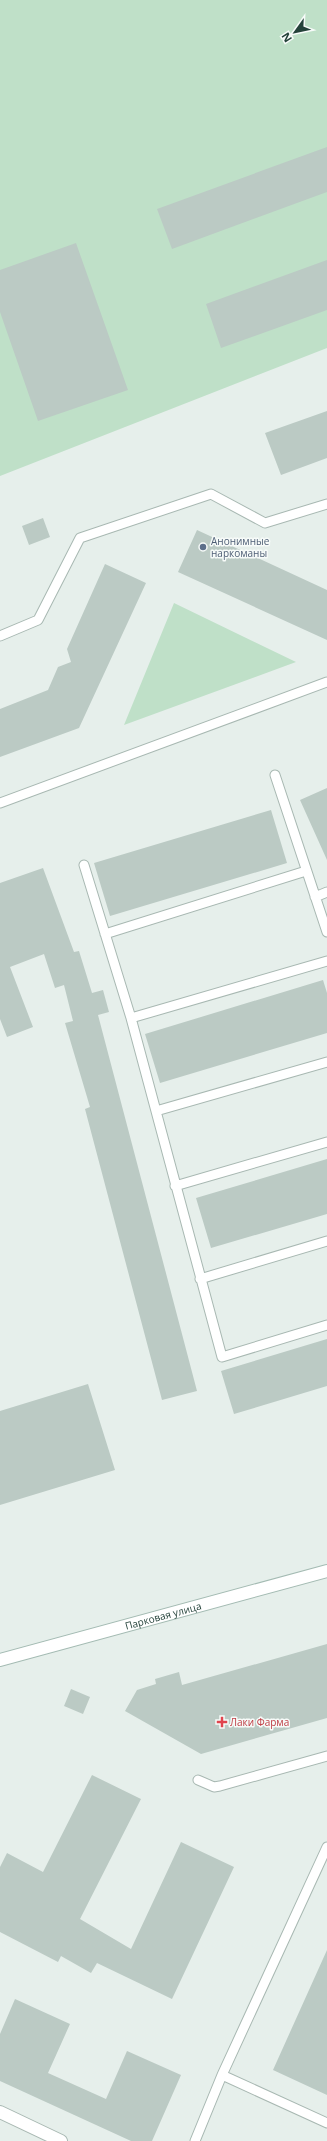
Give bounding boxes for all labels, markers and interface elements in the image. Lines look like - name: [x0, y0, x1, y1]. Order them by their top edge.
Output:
- north arrow: [275, 12, 315, 52]
- text: N: [277, 30, 295, 46]
- place label: Анонимные наркоманы: [211, 534, 270, 560]
- marker: Анонимные наркоманы: [198, 542, 208, 552]
- street label: Парковая улица: [123, 1599, 203, 1633]
- place label: Лаки Фарма: [230, 1715, 289, 1729]
- marker: Лаки Фарма: [217, 1717, 227, 1727]

